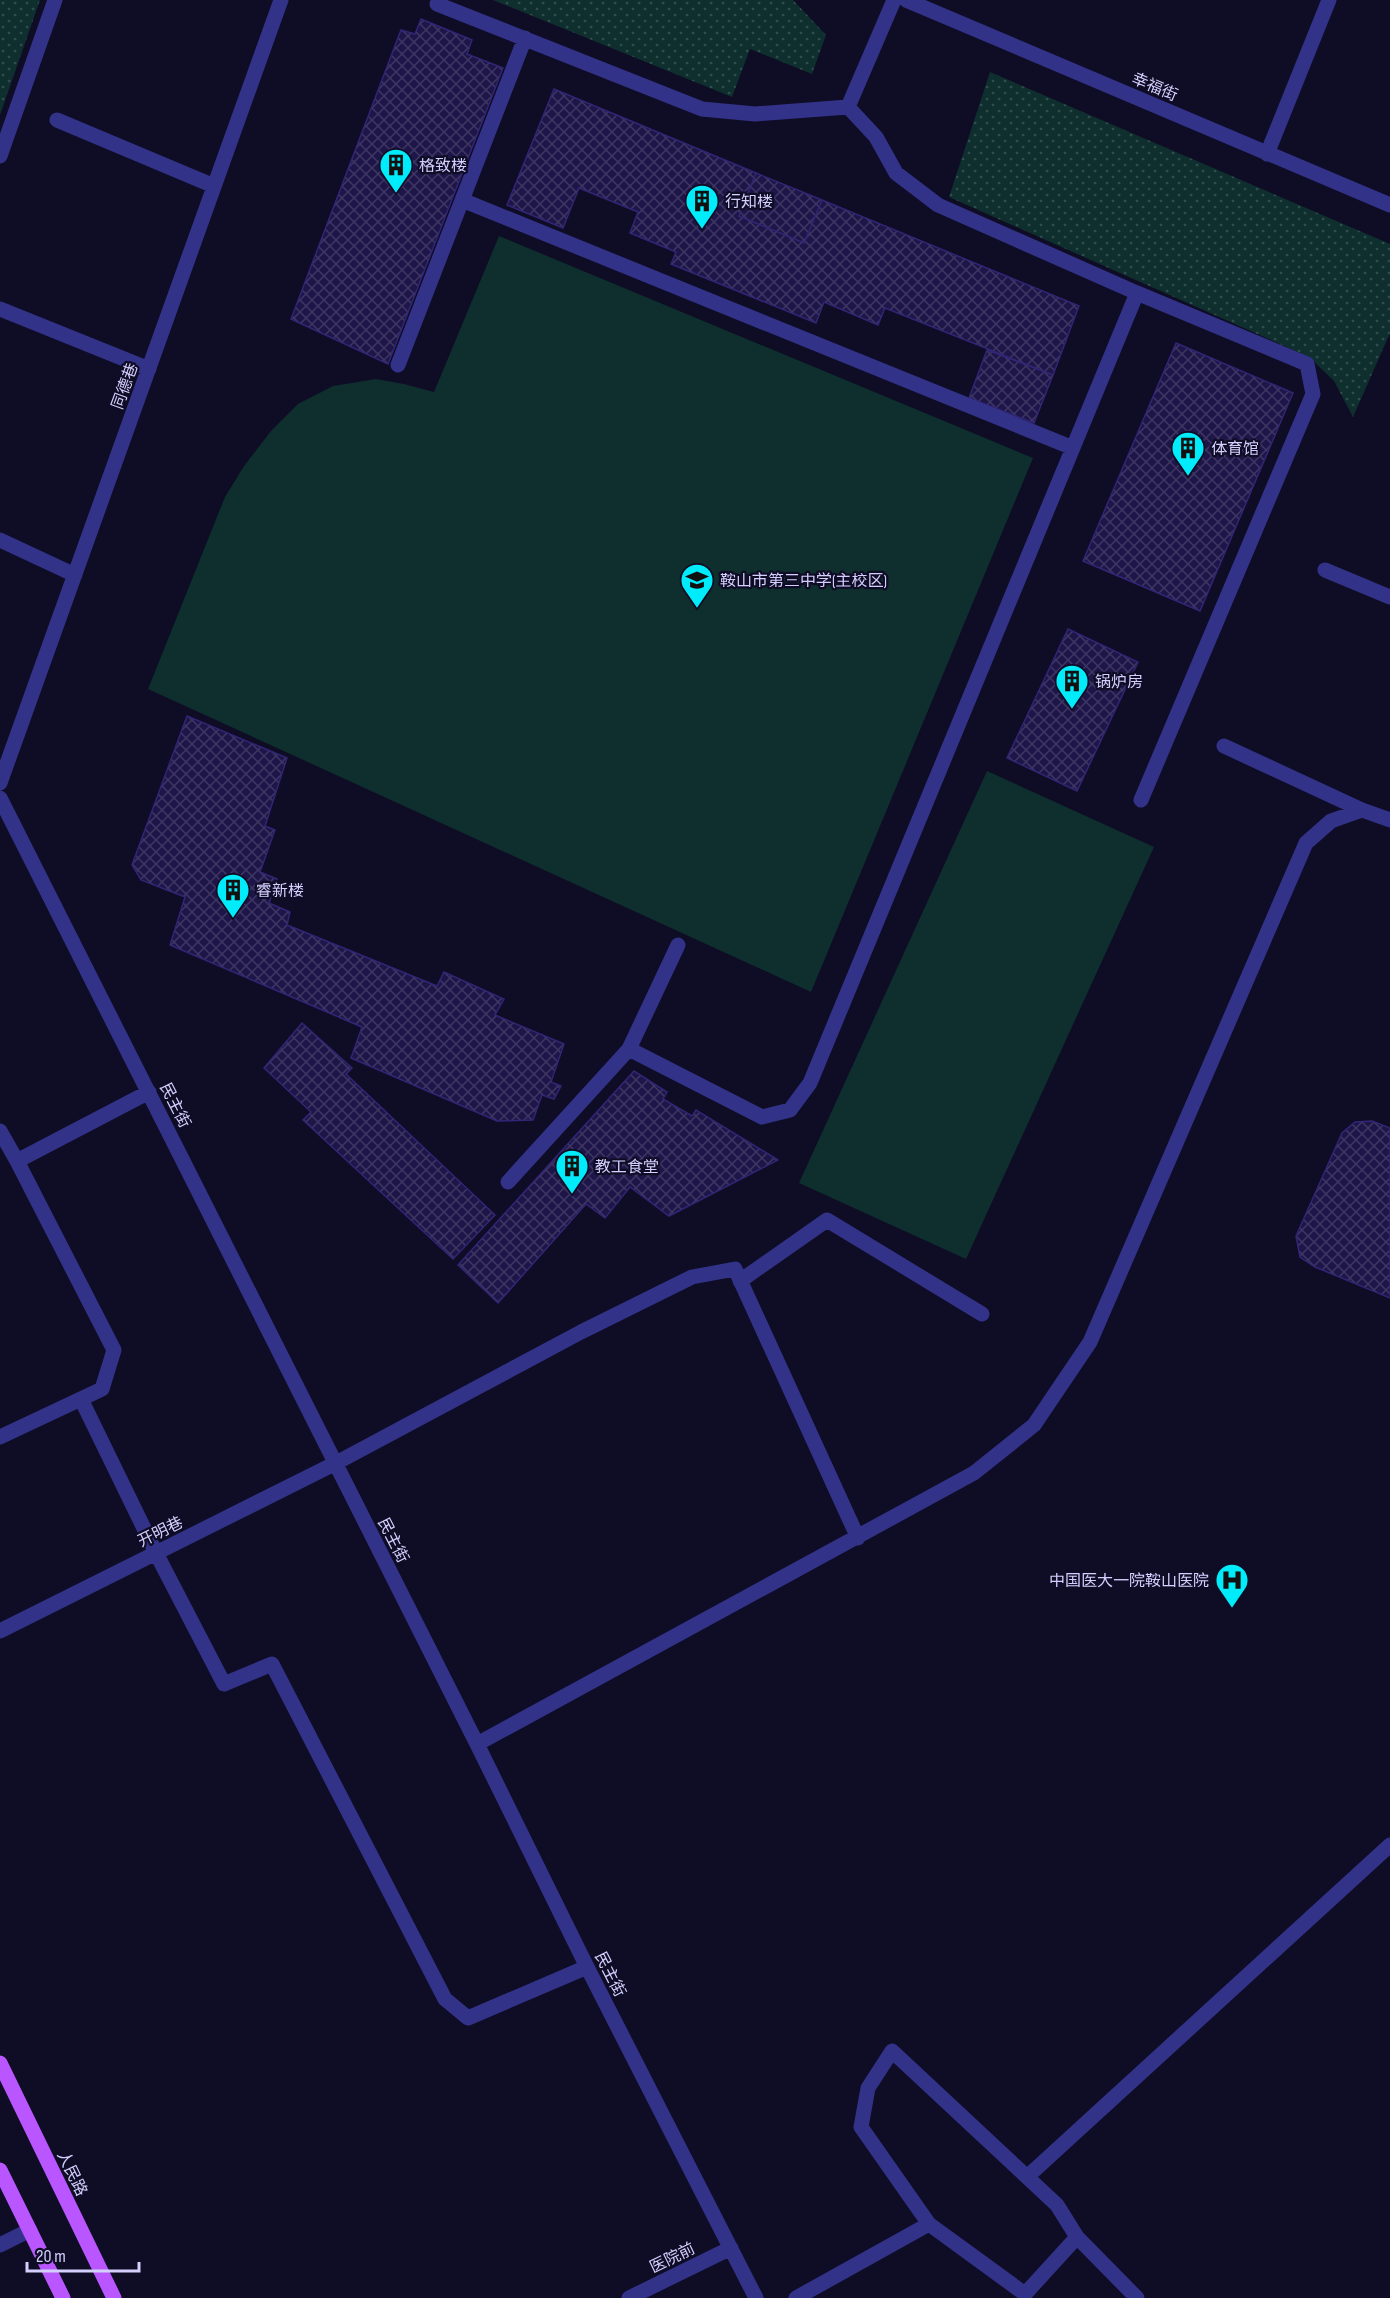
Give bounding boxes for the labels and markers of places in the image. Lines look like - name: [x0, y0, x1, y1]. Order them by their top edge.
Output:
- building icon: 格致楼: [378, 147, 414, 194]
- place label: 格致楼: [419, 156, 467, 176]
- building icon: 行知楼: [684, 183, 720, 230]
- place label: 行知楼: [725, 193, 773, 212]
- building icon: 体育馆: [1170, 430, 1206, 477]
- place label: 体育馆: [1211, 440, 1259, 459]
- school or university icon: 鞍山市第三中学(主校区): [679, 562, 715, 609]
- place label: 鞍山市第三中学(主校区): [720, 572, 887, 591]
- building icon: 锅炉房: [1054, 663, 1090, 710]
- place label: 锅炉房: [1095, 673, 1143, 692]
- building icon: 睿新楼: [215, 872, 251, 919]
- place label: 睿新楼: [256, 882, 304, 901]
- building icon: 教工食堂: [554, 1148, 590, 1195]
- place label: 教工食堂: [595, 1158, 659, 1177]
- hospital icon: 中国医大一院鞍山医院: [1214, 1562, 1250, 1609]
- place label: 中国医大一院鞍山医院: [1049, 1572, 1209, 1591]

